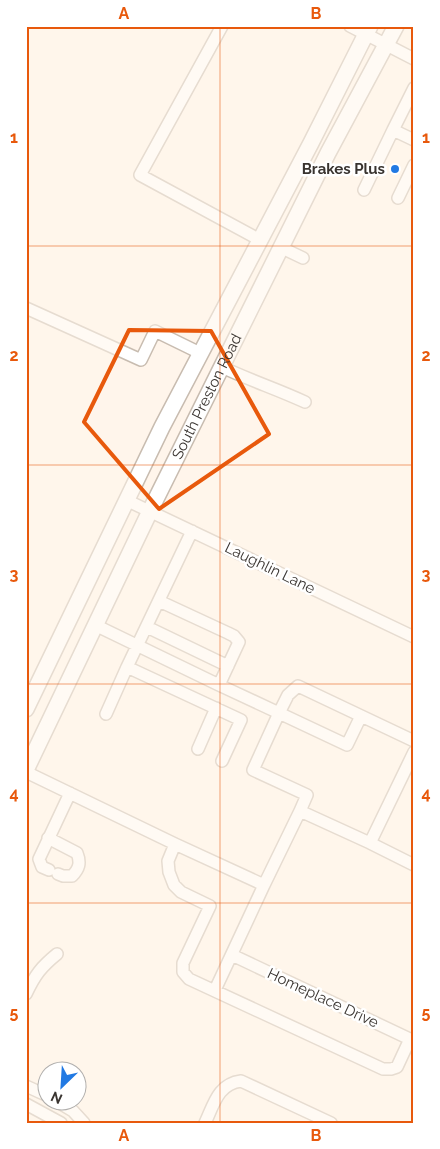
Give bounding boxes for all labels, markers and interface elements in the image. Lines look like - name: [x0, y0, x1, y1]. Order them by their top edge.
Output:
- text: A: [119, 4, 130, 23]
- text: B: [311, 4, 322, 23]
- text: 1: [10, 128, 18, 147]
- text: 1: [422, 128, 430, 147]
- place label: Brakes Plus: [302, 160, 385, 178]
- marker: Brakes Plus: [389, 163, 401, 175]
- street label: South Preston Road: [168, 331, 246, 462]
- text: 2: [9, 346, 19, 365]
- text: 2: [421, 346, 431, 365]
- street label: Laughlin Lane: [222, 538, 318, 598]
- text: 3: [10, 565, 19, 584]
- text: 3: [422, 565, 431, 584]
- text: 4: [9, 784, 19, 803]
- text: 4: [421, 784, 431, 803]
- street label: Homeplace Drive: [265, 964, 382, 1032]
- text: 5: [10, 1003, 19, 1022]
- text: 5: [422, 1003, 431, 1022]
- north arrow: [38, 1062, 88, 1112]
- text: N: [48, 1088, 65, 1107]
- text: A: [119, 1126, 130, 1145]
- text: B: [311, 1126, 322, 1145]

